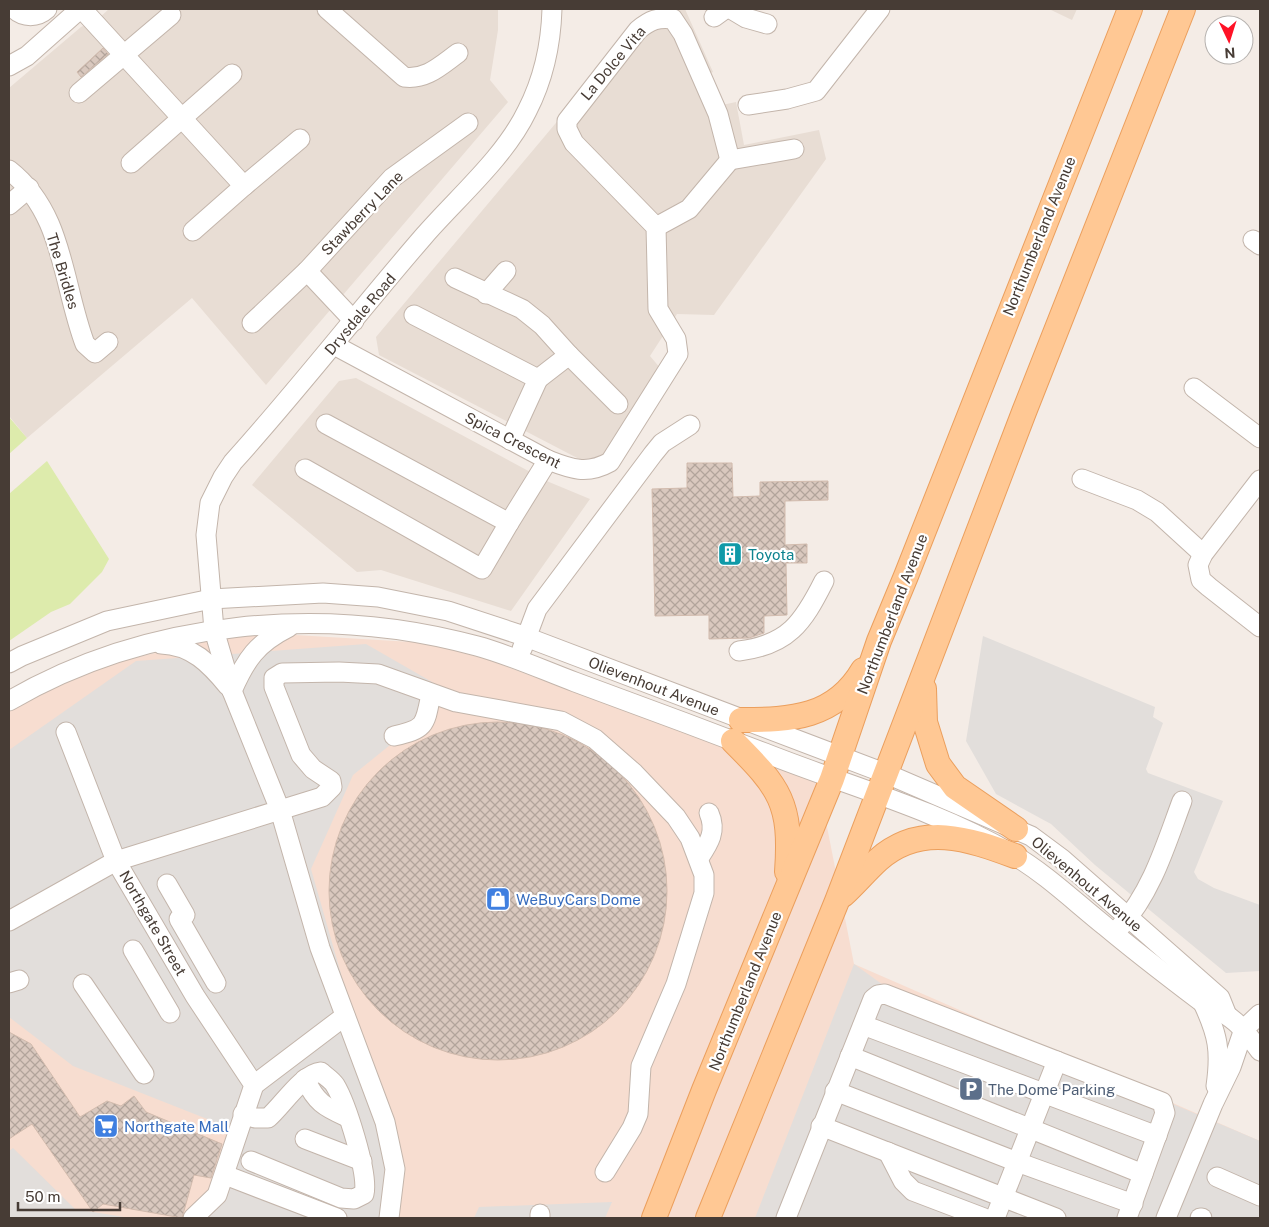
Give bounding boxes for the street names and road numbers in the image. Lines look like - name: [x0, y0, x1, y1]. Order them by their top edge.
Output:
- street label: La Dolce Vita: [577, 23, 649, 103]
- street label: Northumberland Avenue: [999, 154, 1079, 318]
- street label: Stawberry Lane: [318, 167, 406, 259]
- street label: The Bridles: [43, 231, 83, 311]
- street label: Drysdale Road: [321, 270, 399, 358]
- street label: Spica Crescent: [462, 408, 564, 472]
- street label: Northumberland Avenue: [854, 531, 930, 697]
- street label: Olievenhout Avenue: [586, 653, 722, 719]
- street label: Olievenhout Avenue: [1028, 833, 1146, 935]
- street label: Northgate Street: [116, 867, 190, 979]
- street label: Northumberland Avenue: [705, 909, 785, 1073]

